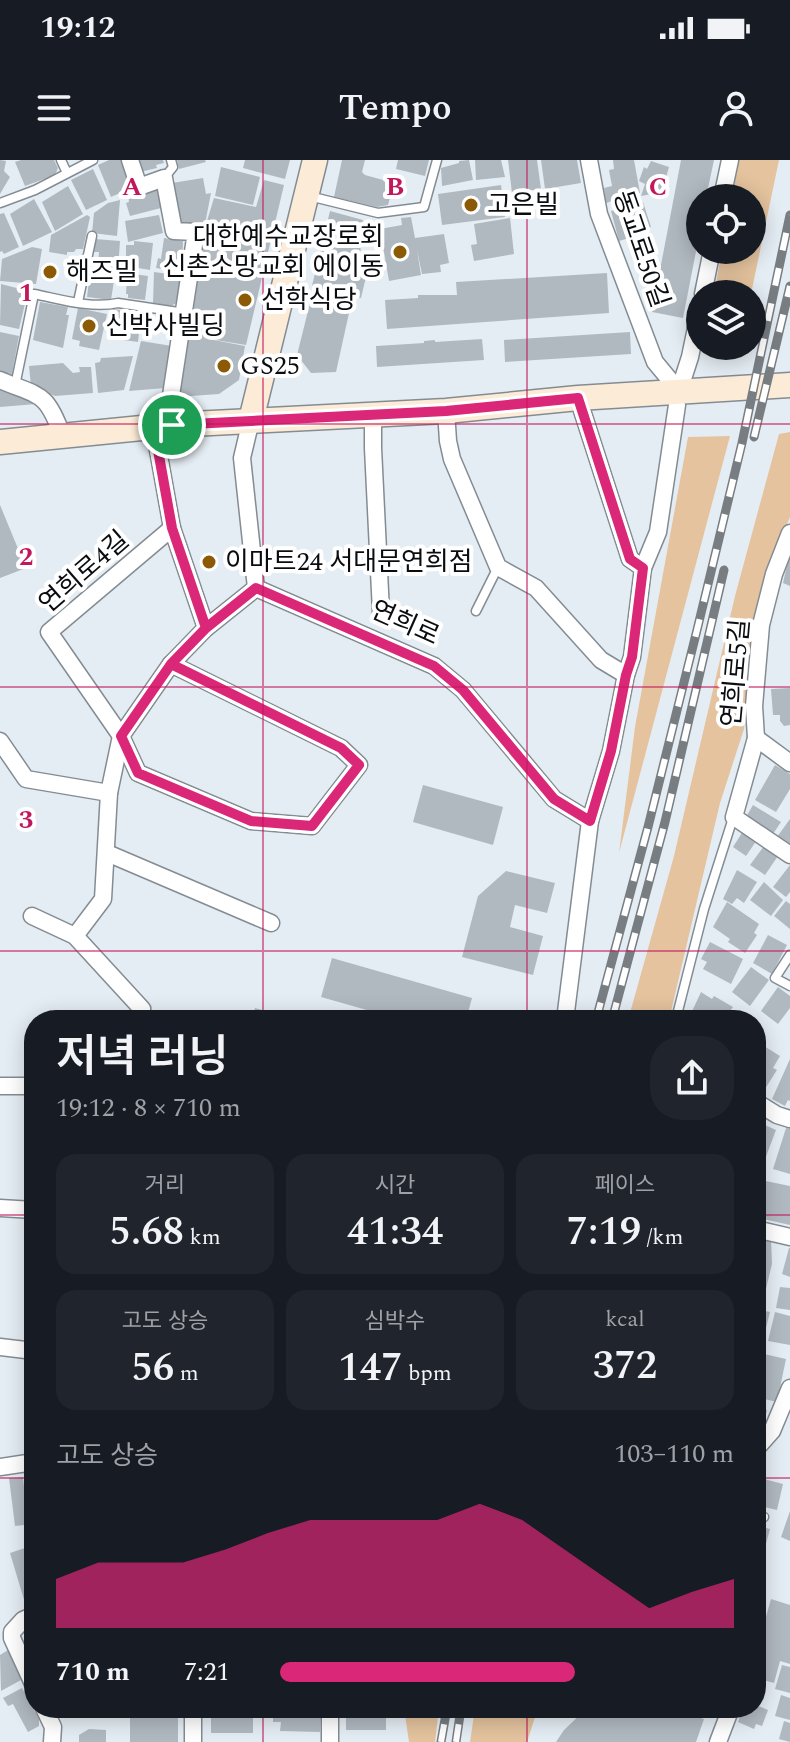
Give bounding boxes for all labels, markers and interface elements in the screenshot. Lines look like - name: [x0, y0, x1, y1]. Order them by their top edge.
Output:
- text: 19:12: [40, 5, 115, 51]
- text: Tempo: [338, 81, 452, 136]
- icon: menu: [32, 86, 76, 130]
- icon: person: [714, 86, 758, 130]
- text: A: [122, 167, 142, 207]
- text: B: [386, 167, 404, 207]
- text: C: [649, 167, 667, 207]
- map controls: [686, 184, 766, 360]
- button: locate: [686, 184, 766, 264]
- place label: 고은빌: [487, 185, 559, 225]
- street label: 동교로50길: [602, 185, 680, 313]
- marker: 고은빌: [462, 196, 480, 214]
- place label: 대한예수교장로회 신촌소망교회 에이동: [162, 217, 384, 287]
- marker: 대한예수교장로회 신촌소망교회 에이동: [391, 243, 409, 261]
- place label: 해즈밀: [66, 252, 138, 292]
- marker: 해즈밀: [41, 263, 59, 281]
- text: 1: [19, 273, 33, 313]
- place label: 선학식당: [261, 280, 357, 320]
- button: layers: [686, 280, 766, 360]
- marker: 선학식당: [236, 291, 254, 309]
- place label: 신박사빌딩: [105, 306, 225, 346]
- marker: 신박사빌딩: [80, 317, 98, 335]
- place label: GS25: [240, 346, 300, 386]
- marker: GS25: [215, 357, 233, 375]
- pin: [138, 391, 206, 459]
- icon: arrive: [150, 403, 194, 447]
- street label: 연희로4길: [30, 521, 138, 623]
- text: 2: [19, 537, 33, 577]
- place label: 이마트24 서대문연희점: [225, 542, 473, 582]
- marker: 이마트24 서대문연희점: [200, 553, 218, 571]
- street label: 연희로: [364, 590, 446, 656]
- street label: 연희로5길: [711, 617, 761, 729]
- text: 3: [19, 800, 33, 840]
- text: 저녁 러닝: [56, 1024, 229, 1091]
- button: share: [650, 1036, 734, 1120]
- text: 19:12 · 8 × 710 m: [56, 1088, 241, 1128]
- text: 거리: [145, 1169, 185, 1202]
- text: 시간: [375, 1169, 415, 1202]
- text: 페이스: [595, 1169, 655, 1202]
- text: 5.68: [109, 1202, 184, 1263]
- text: 41:34: [347, 1202, 443, 1263]
- text: 7:19: [567, 1202, 641, 1263]
- text: km: [184, 1221, 221, 1254]
- text: /km: [641, 1221, 683, 1254]
- text: kcal: [605, 1303, 645, 1336]
- text: 고도 상승: [122, 1305, 208, 1338]
- text: 심박수: [365, 1305, 425, 1338]
- text: 372: [593, 1336, 657, 1397]
- text: 56: [131, 1338, 174, 1399]
- text: 147: [338, 1338, 403, 1399]
- text: m: [174, 1357, 199, 1390]
- text: bpm: [403, 1357, 452, 1390]
- text: 103–110 m: [614, 1434, 734, 1474]
- text: 고도 상승: [56, 1436, 158, 1476]
- text: 710 m: [56, 1652, 130, 1692]
- text: 7:21: [184, 1652, 230, 1692]

